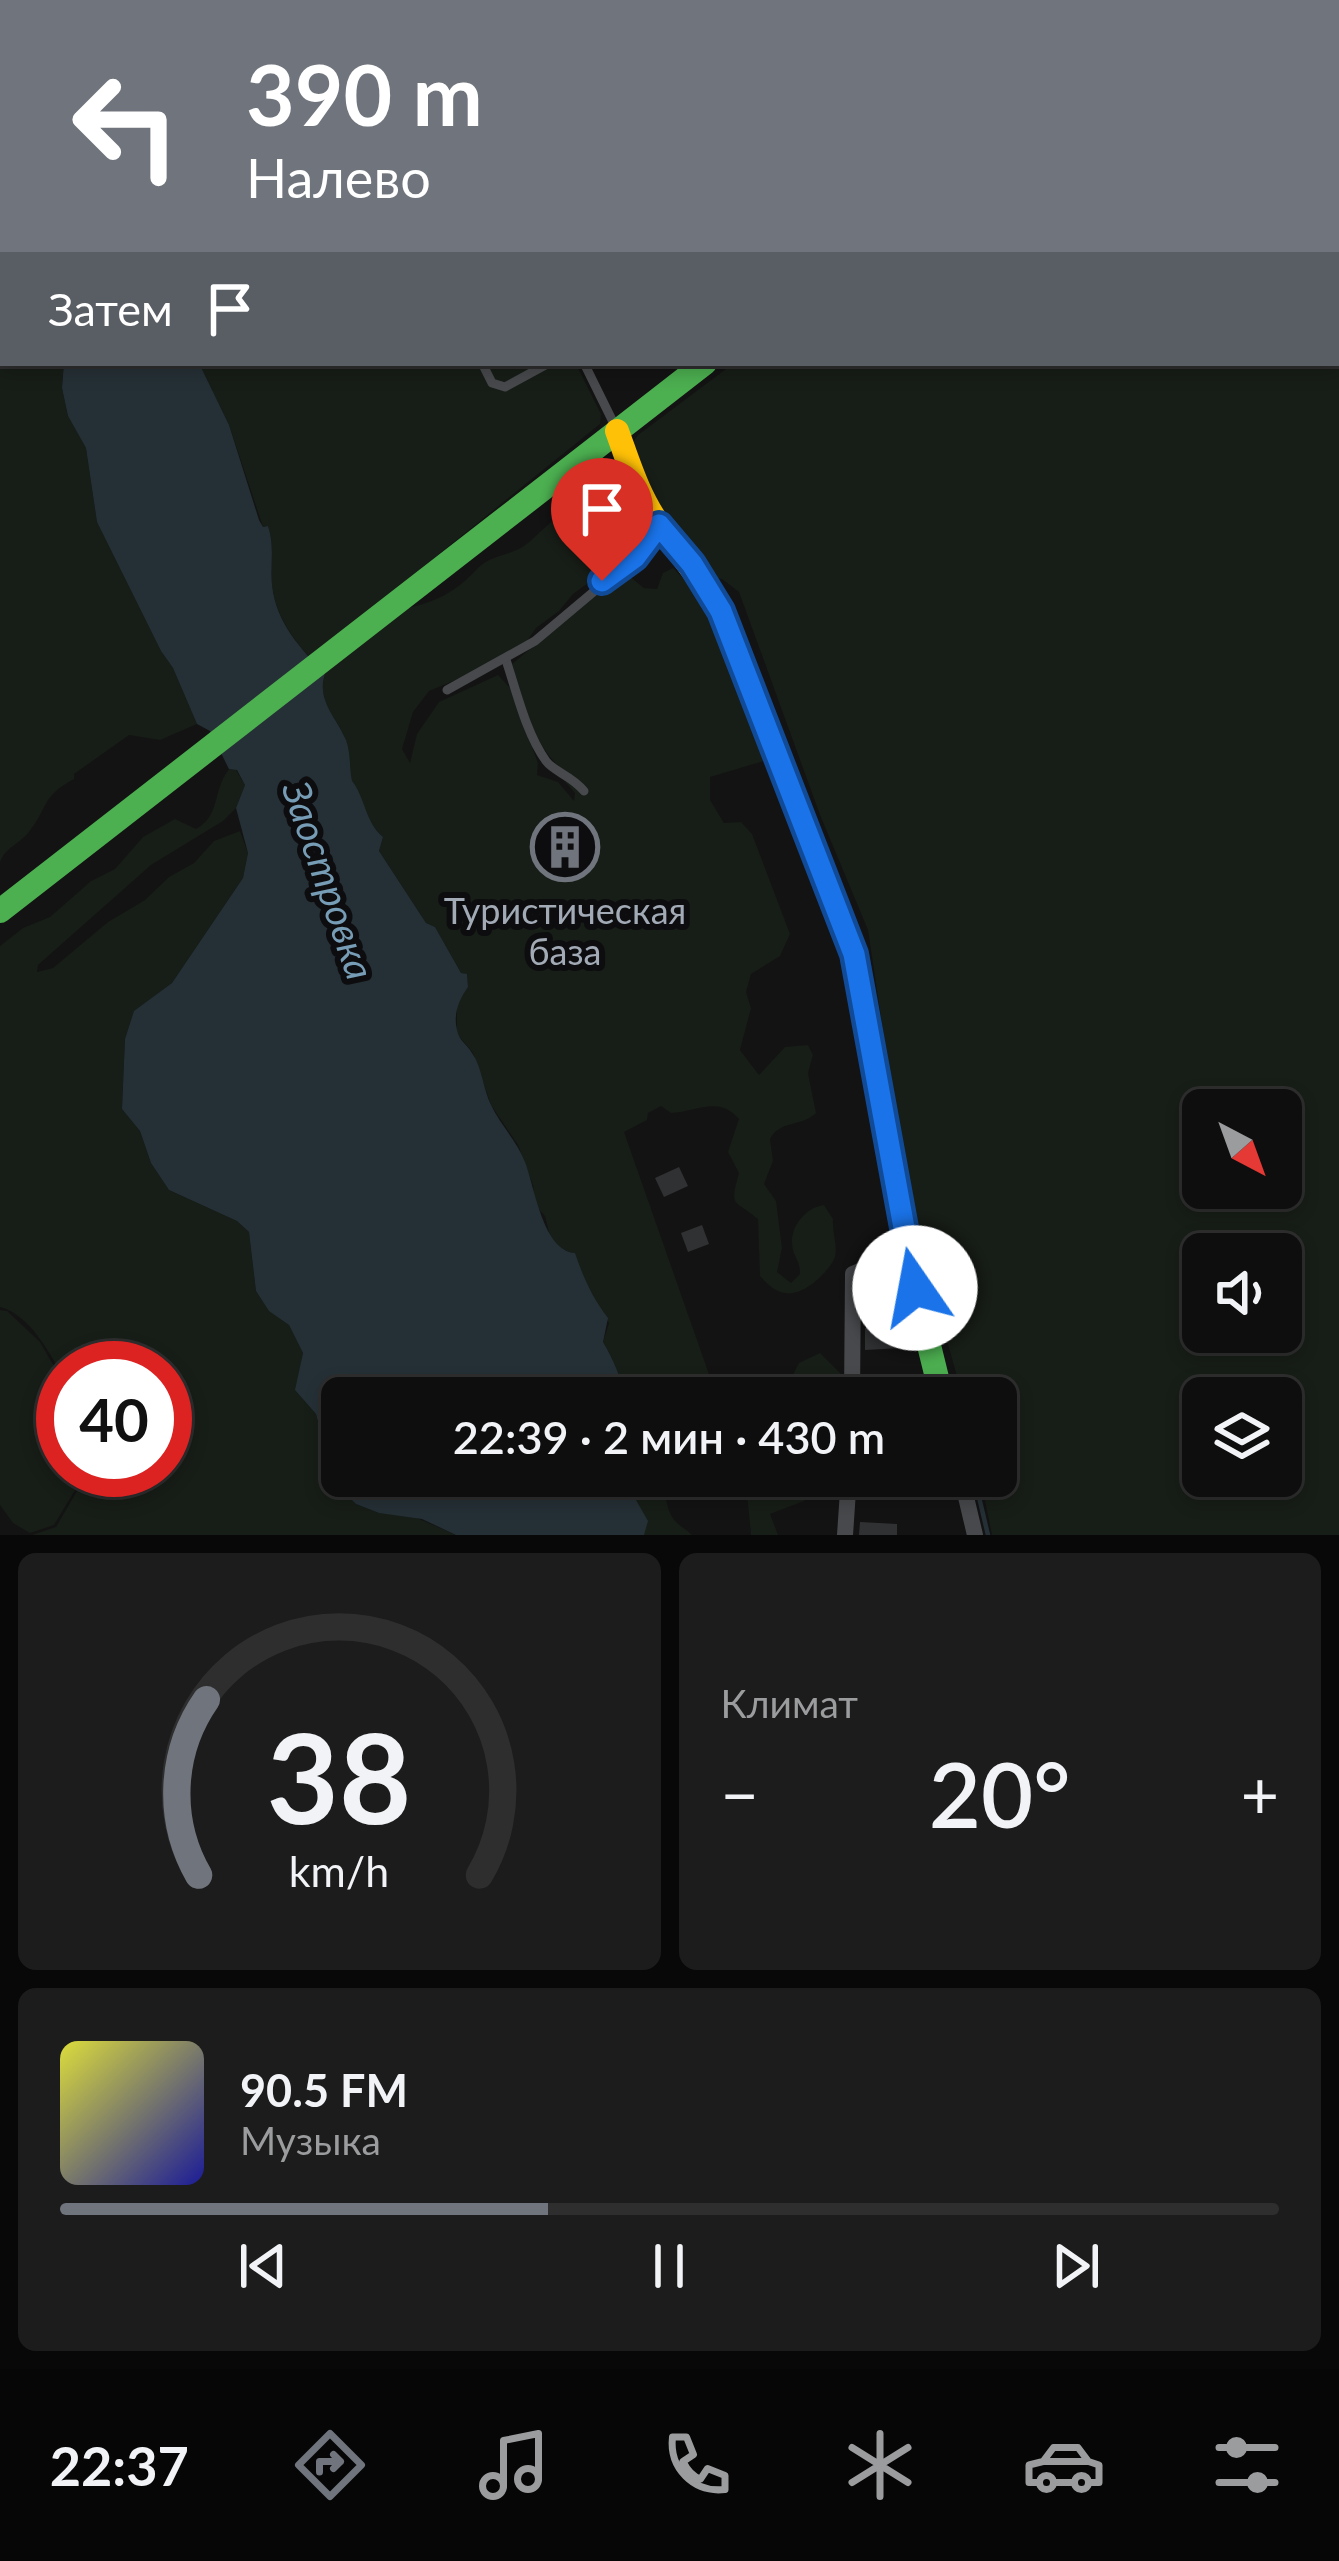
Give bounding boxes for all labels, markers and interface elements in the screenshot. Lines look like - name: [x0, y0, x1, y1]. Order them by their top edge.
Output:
- text: 390 m: [246, 43, 483, 144]
- icon: left: [48, 48, 204, 204]
- text: Налево: [246, 145, 431, 210]
- icon: arrive: [197, 276, 263, 342]
- text: Затем: [48, 282, 173, 336]
- pin: [551, 458, 653, 581]
- icon: arrive: [569, 476, 635, 542]
- water label: Заостровка: [273, 774, 384, 985]
- building icon: Туристическая база: [530, 812, 600, 882]
- place label: Туристическая база: [444, 888, 686, 973]
- north arrow: [1182, 1089, 1302, 1209]
- map controls: [1182, 1089, 1302, 1497]
- position arrow: [852, 1225, 978, 1351]
- button: sound: [1182, 1233, 1302, 1353]
- speed limit sign: 40: [36, 1341, 192, 1497]
- button: layers: [1182, 1377, 1302, 1497]
- text: 22:39 · 2 мин · 430 m: [453, 1410, 885, 1464]
- text: Климат: [721, 1680, 858, 1726]
- text: 38: [267, 1701, 412, 1851]
- text: 20°: [929, 1739, 1071, 1847]
- text: −: [721, 1754, 759, 1833]
- text: +: [1241, 1754, 1279, 1833]
- text: km/h: [289, 1844, 389, 1895]
- text: 90.5 FM: [240, 2063, 408, 2117]
- text: Музыка: [240, 2117, 381, 2163]
- icon: previous: [230, 2233, 296, 2299]
- icon: pause: [636, 2233, 702, 2299]
- icon: next: [1043, 2233, 1109, 2299]
- icon: directions: [288, 2423, 372, 2507]
- icon: music: [472, 2423, 556, 2507]
- icon: phone: [655, 2423, 739, 2507]
- icon: climate: [838, 2423, 922, 2507]
- icon: car: [1022, 2423, 1106, 2507]
- icon: filters: [1205, 2423, 1289, 2507]
- text: 22:37: [50, 2433, 189, 2498]

